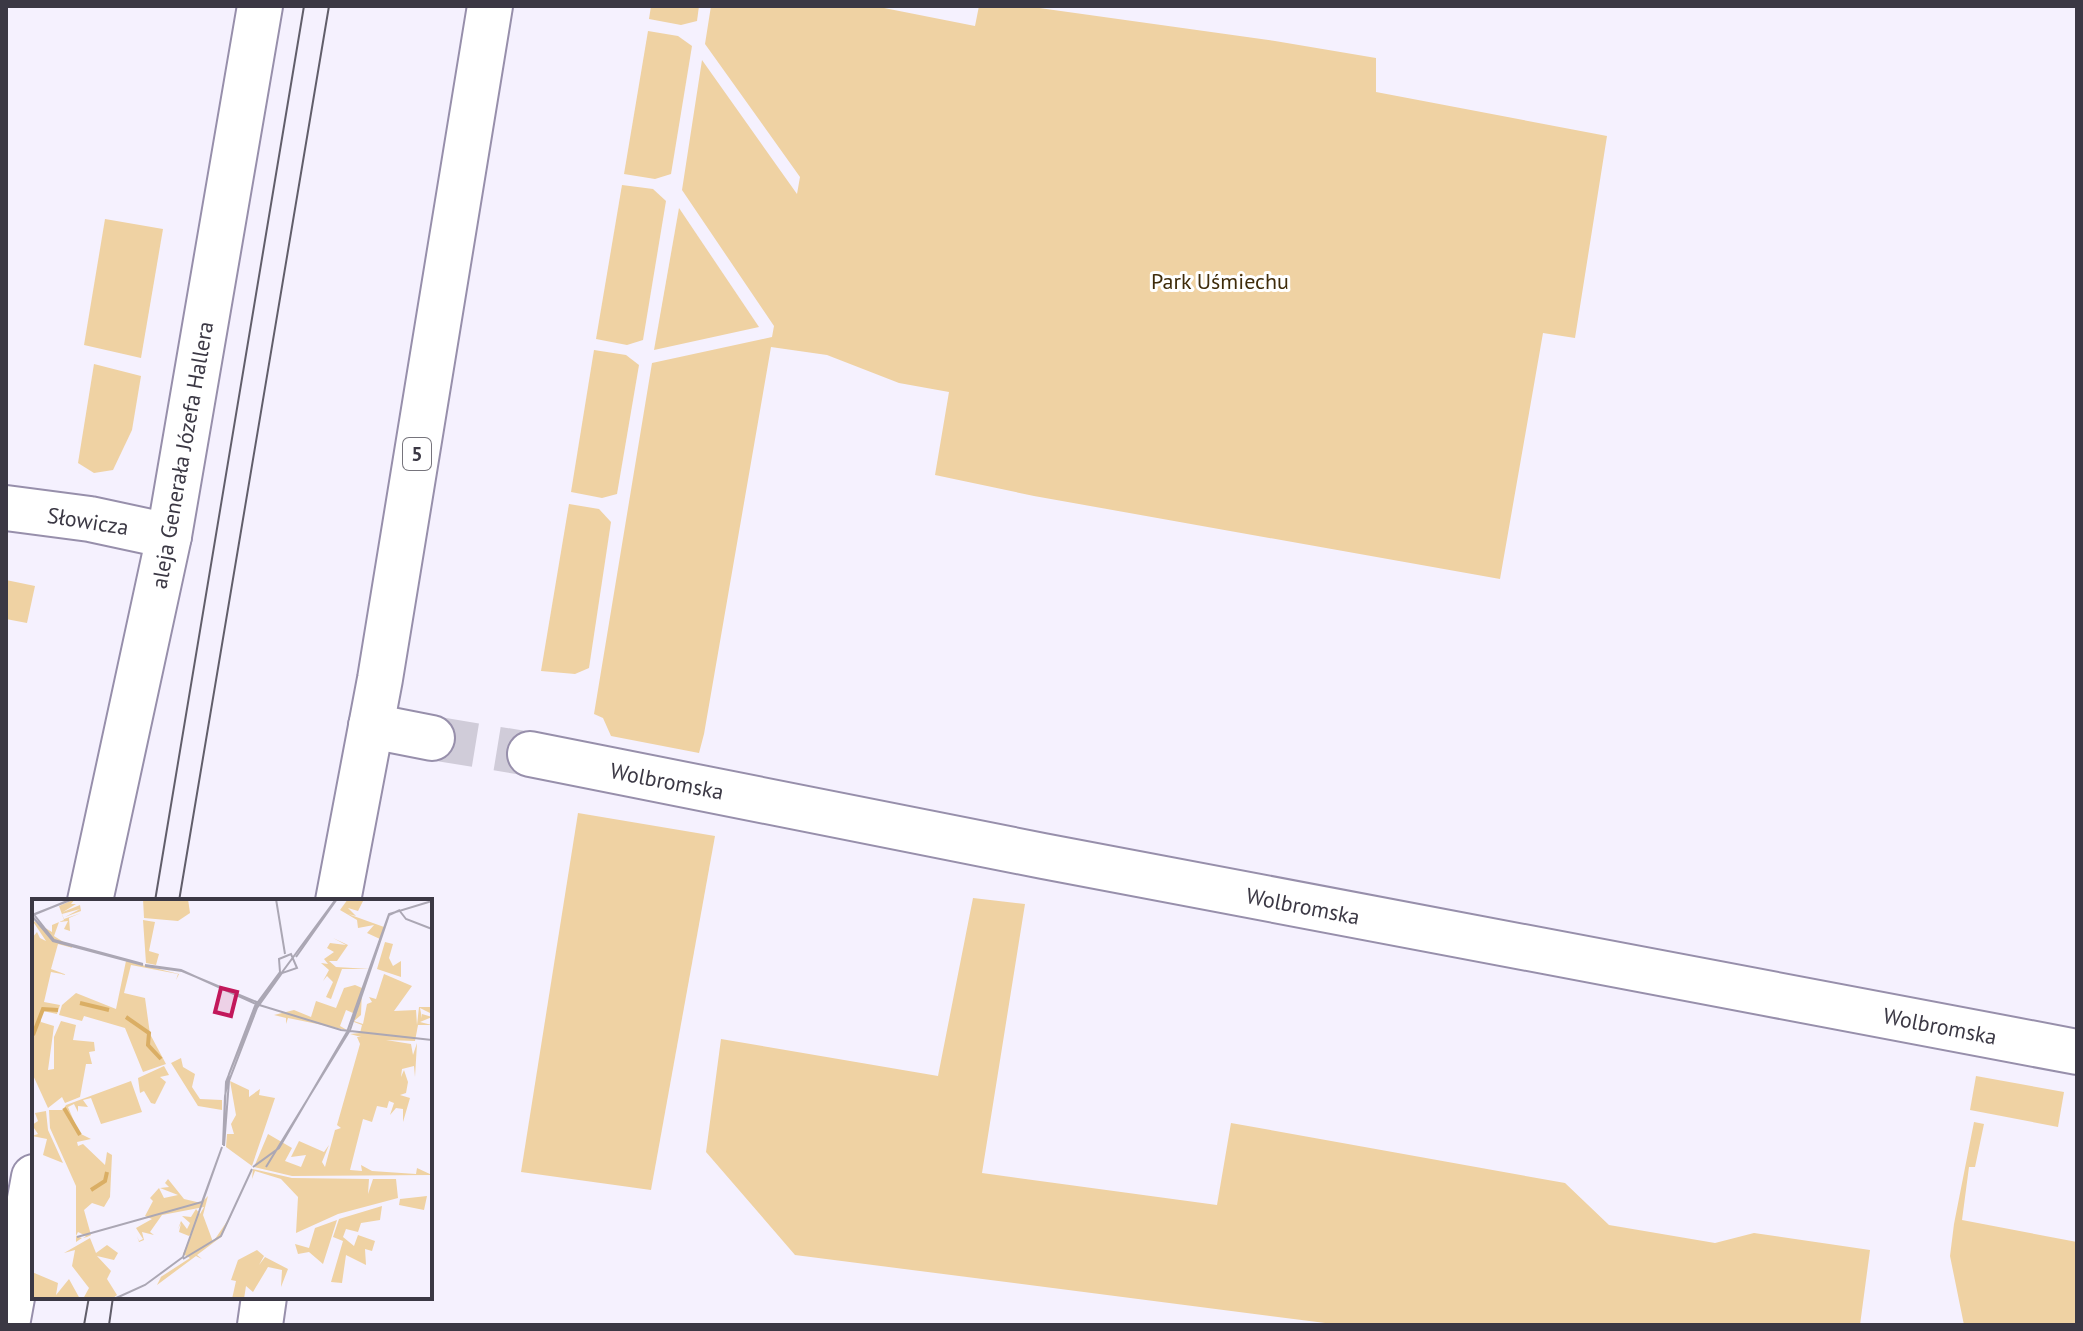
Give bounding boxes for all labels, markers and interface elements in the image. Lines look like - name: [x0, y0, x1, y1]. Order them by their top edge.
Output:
- park label: Park Uśmiechu: [1151, 267, 1289, 295]
- street label: aleja Generała Józefa Hallera: [145, 319, 219, 591]
- road number: 5: [403, 438, 431, 470]
- street label: Słowicza: [45, 501, 131, 541]
- street label: Wolbromska: [608, 756, 726, 806]
- street label: Wolbromska: [1244, 881, 1362, 931]
- inset map: [32, 899, 432, 1299]
- street label: Wolbromska: [1881, 1001, 1999, 1051]

